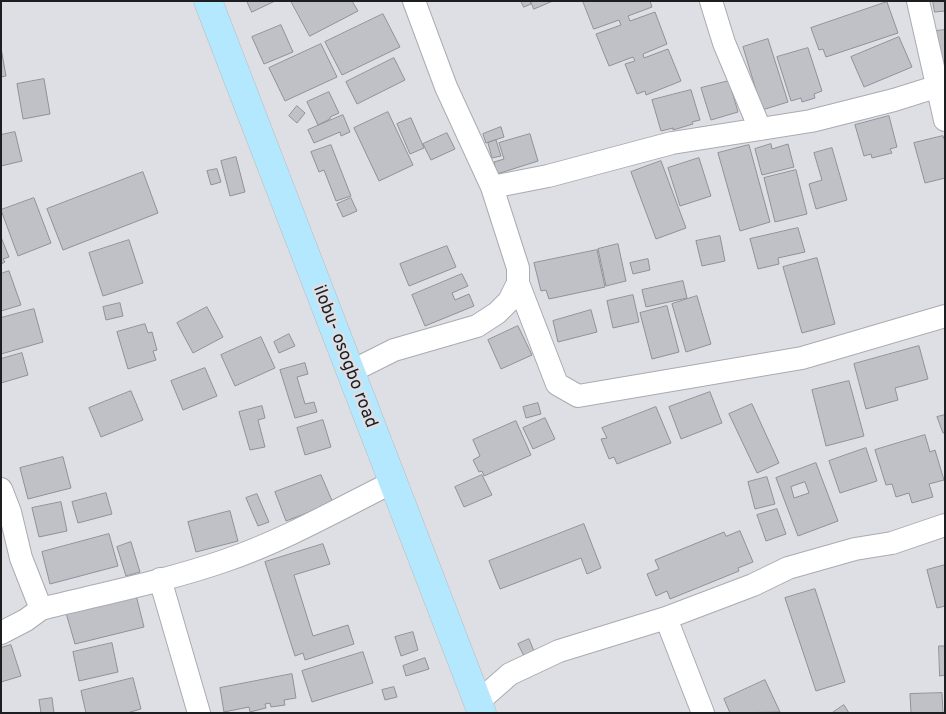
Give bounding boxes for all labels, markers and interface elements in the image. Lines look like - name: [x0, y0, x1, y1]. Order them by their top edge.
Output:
- street label: ilobu- osogbo road: [307, 283, 381, 431]

